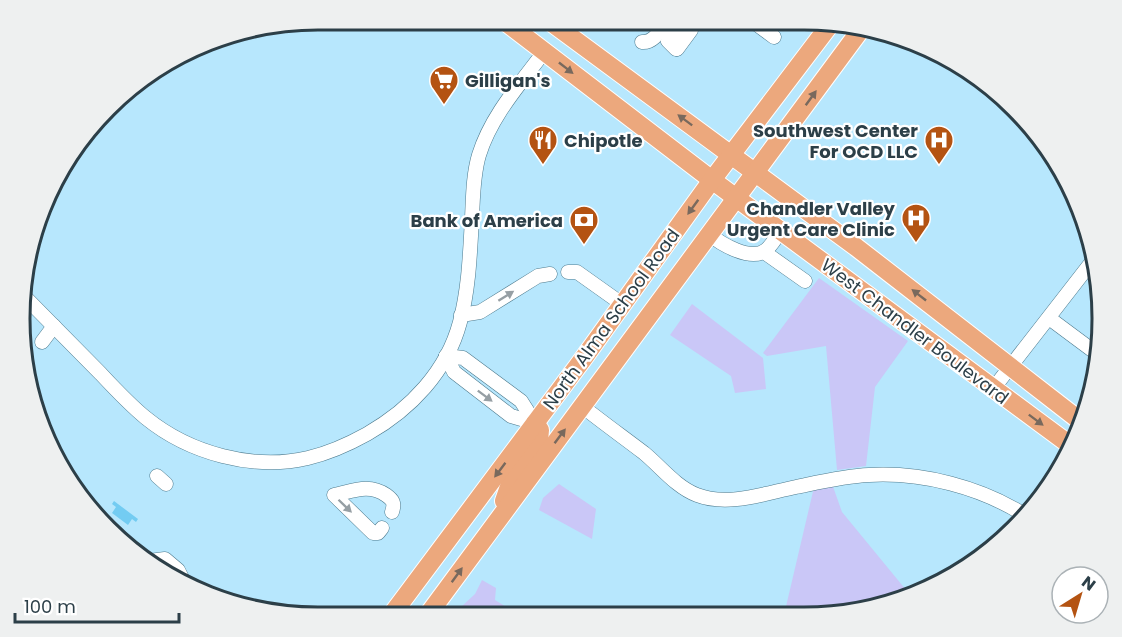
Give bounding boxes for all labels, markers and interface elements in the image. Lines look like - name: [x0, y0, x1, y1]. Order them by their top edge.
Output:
- one-way arrow: [558, 62, 573, 74]
- supermarket icon: Gilligan's: [428, 64, 460, 106]
- place label: Gilligan's: [465, 68, 551, 93]
- one-way arrow: [805, 91, 817, 107]
- one-way arrow: [677, 114, 692, 126]
- place label: Southwest Center For OCD LLC: [753, 118, 918, 164]
- restaurant icon: Chipotle: [527, 124, 559, 166]
- hospital icon: Southwest Center For OCD LLC: [923, 124, 955, 166]
- place label: Chipotle: [564, 128, 643, 153]
- place label: Chandler Valley Urgent Care Clinic: [727, 196, 896, 242]
- one-way arrow: [687, 199, 699, 214]
- hospital icon: Chandler Valley Urgent Care Clinic: [900, 202, 932, 244]
- bank icon: Bank of America: [568, 204, 600, 246]
- place label: Bank of America: [411, 208, 563, 233]
- street label: North Alma School Road: [537, 223, 685, 415]
- street label: West Chandler Boulevard: [816, 252, 1014, 410]
- one-way arrow: [911, 288, 927, 301]
- one-way arrow: [498, 291, 514, 302]
- one-way arrow: [477, 390, 493, 402]
- one-way arrow: [1028, 414, 1044, 426]
- one-way arrow: [553, 428, 565, 443]
- one-way arrow: [494, 461, 506, 477]
- one-way arrow: [338, 499, 352, 513]
- north arrow: [1050, 565, 1110, 625]
- one-way arrow: [451, 567, 463, 583]
- text: N: [1077, 571, 1100, 596]
- scale bar: [15, 586, 178, 624]
- text: 100 m: [24, 594, 76, 619]

